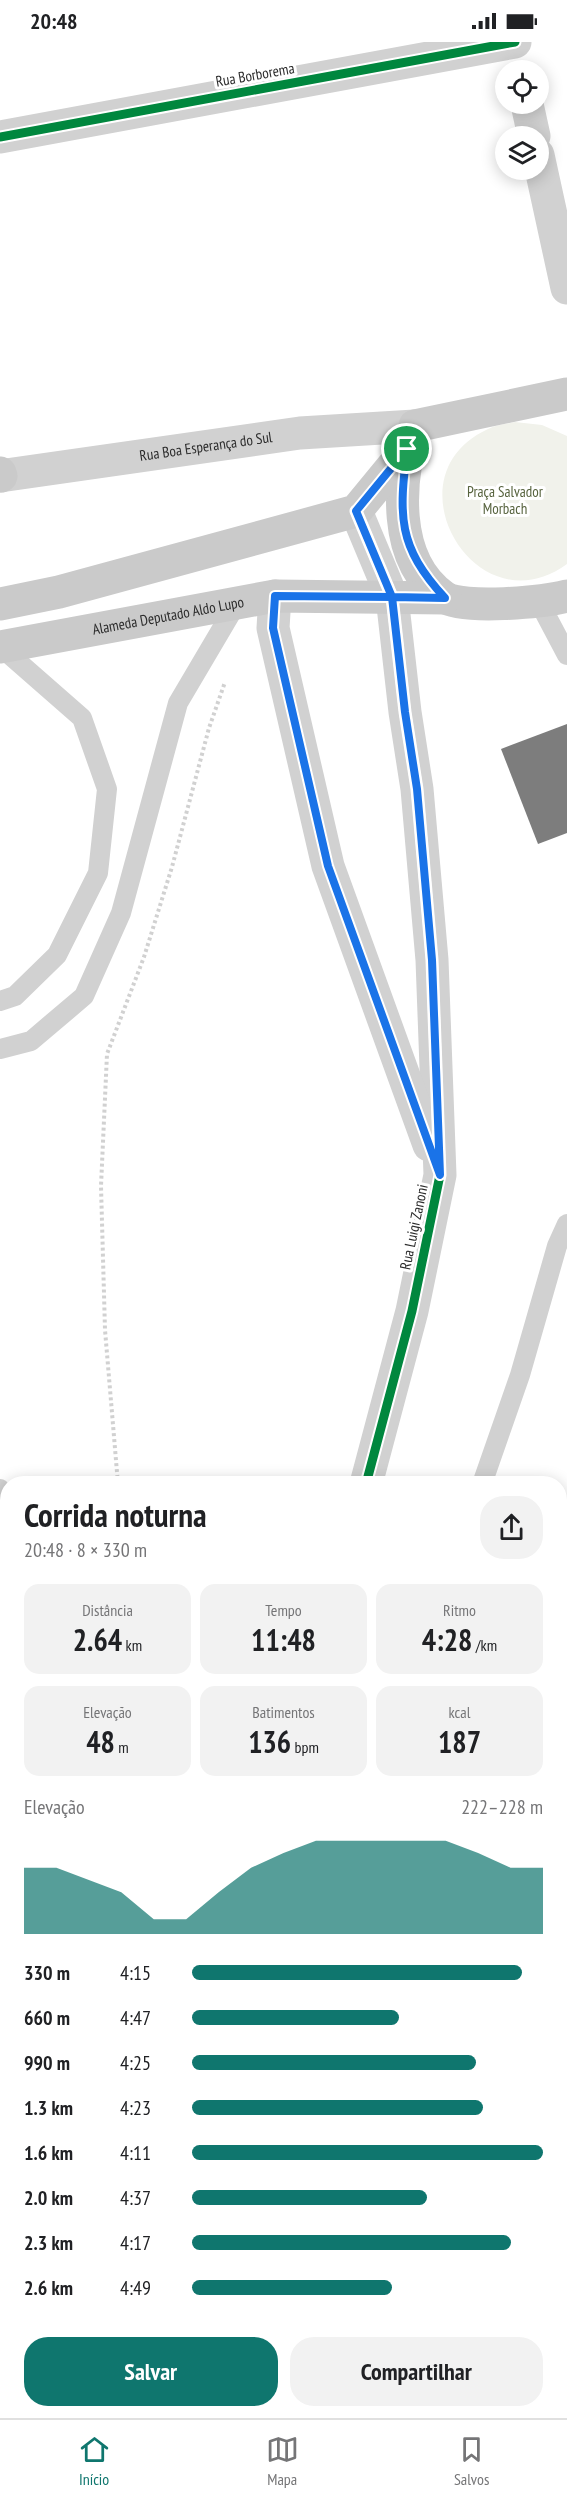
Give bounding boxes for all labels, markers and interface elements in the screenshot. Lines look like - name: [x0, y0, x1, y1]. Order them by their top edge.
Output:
- text: 20:48: [30, 7, 78, 35]
- street label: Rua Borborema: [214, 58, 296, 91]
- map controls: [495, 60, 549, 180]
- button: locate: [495, 60, 549, 114]
- button: layers: [495, 126, 549, 180]
- pin: [381, 423, 432, 474]
- street label: Rua Boa Esperança do Sul: [138, 427, 274, 465]
- icon: arrive: [390, 432, 423, 465]
- park label: Praça Salvador Morbach: [467, 482, 544, 518]
- street label: Alameda Deputado Aldo Lupo: [91, 592, 245, 639]
- street label: Rua Luigi Zanoni: [395, 1183, 432, 1271]
- text: Corrida noturna: [24, 1493, 207, 1536]
- button: share: [480, 1496, 543, 1559]
- text: 20:48 · 8 × 330 m: [24, 1537, 147, 1563]
- text: Distância: [82, 1600, 133, 1620]
- text: Tempo: [265, 1600, 302, 1620]
- text: Ritmo: [443, 1600, 476, 1620]
- text: 2.64: [73, 1620, 122, 1659]
- text: 11:48: [251, 1620, 316, 1659]
- text: 4:28: [422, 1620, 472, 1659]
- text: km: [122, 1635, 142, 1655]
- text: /km: [472, 1635, 497, 1655]
- text: Elevação: [83, 1702, 132, 1722]
- text: Batimentos: [252, 1702, 315, 1722]
- text: kcal: [449, 1702, 470, 1722]
- text: 48: [86, 1722, 115, 1761]
- text: 136: [248, 1722, 291, 1761]
- text: 187: [438, 1722, 481, 1761]
- text: m: [115, 1737, 129, 1757]
- text: bpm: [291, 1737, 319, 1757]
- text: Elevação: [24, 1794, 85, 1820]
- text: 222–228 m: [461, 1794, 543, 1820]
- text: 330 m: [24, 1960, 70, 1986]
- text: 4:15: [120, 1960, 151, 1986]
- text: 660 m: [24, 2005, 70, 2031]
- text: 4:47: [120, 2005, 151, 2031]
- text: 990 m: [24, 2050, 70, 2076]
- text: 4:25: [120, 2050, 151, 2076]
- text: 1.3 km: [24, 2095, 73, 2121]
- text: 4:23: [120, 2095, 151, 2121]
- text: 1.6 km: [24, 2140, 73, 2166]
- text: 4:11: [120, 2140, 151, 2166]
- text: 2.0 km: [24, 2185, 73, 2211]
- text: 4:37: [120, 2185, 151, 2211]
- text: 2.3 km: [24, 2230, 73, 2256]
- text: 4:17: [120, 2230, 151, 2256]
- text: 2.6 km: [24, 2275, 73, 2301]
- text: 4:49: [120, 2275, 151, 2301]
- button: Salvar: [24, 2337, 278, 2406]
- button: Compartilhar: [290, 2337, 543, 2406]
- tab: Início: [78, 2433, 111, 2489]
- tab: Mapa: [266, 2433, 299, 2489]
- tab: Salvos: [454, 2433, 489, 2489]

